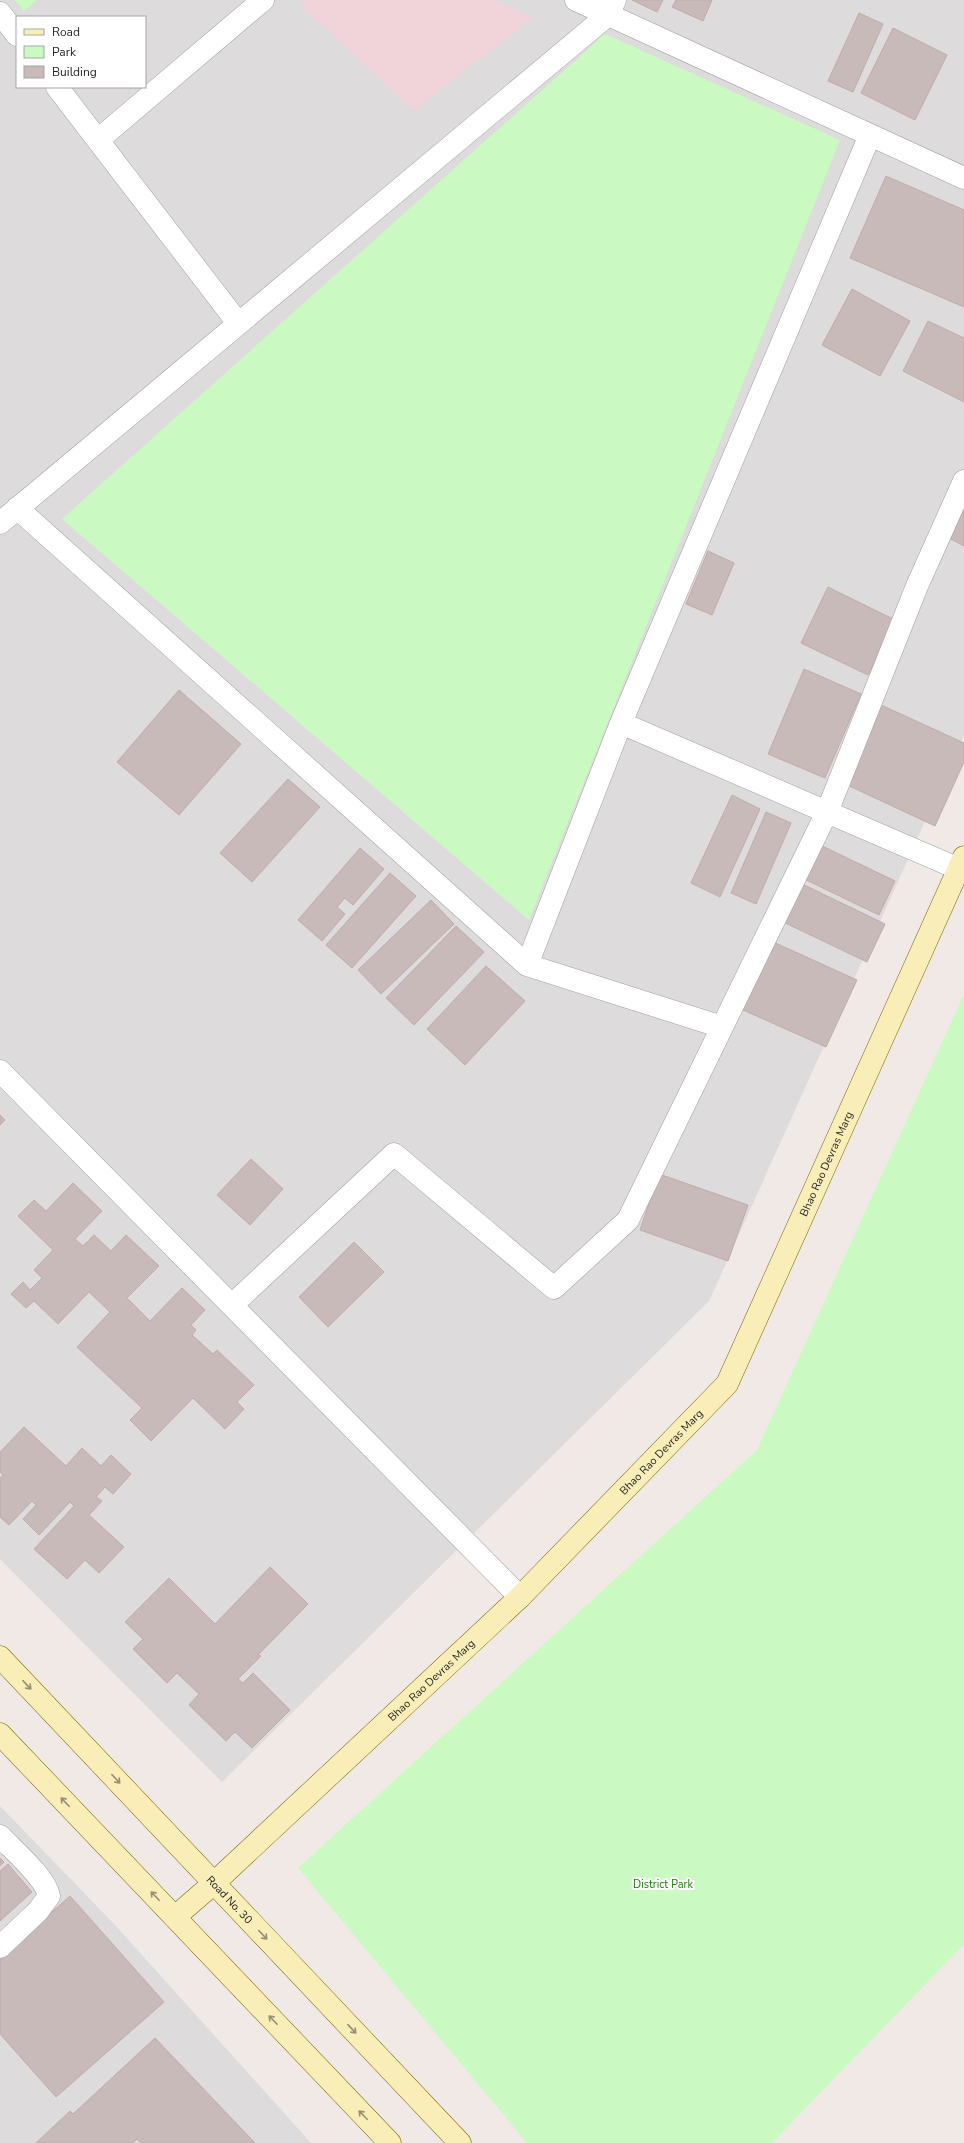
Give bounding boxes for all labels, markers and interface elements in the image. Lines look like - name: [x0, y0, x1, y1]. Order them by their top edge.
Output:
- legend: [16, 16, 146, 88]
- text: Road: [52, 24, 80, 40]
- text: Park: [52, 44, 77, 60]
- text: Building: [52, 64, 97, 80]
- street label: Bhao Rao Devras Marg: [796, 1109, 857, 1219]
- street label: Bhao Rao Devras Marg: [616, 1406, 706, 1498]
- street label: Bhao Rao Devras Marg: [385, 1636, 478, 1725]
- one-way arrow: [22, 1680, 32, 1690]
- one-way arrow: [111, 1774, 120, 1784]
- one-way arrow: [60, 1797, 70, 1807]
- street label: Road No. 30: [203, 1873, 256, 1928]
- park label: District Park: [633, 1877, 694, 1892]
- one-way arrow: [150, 1891, 160, 1901]
- one-way arrow: [258, 1930, 268, 1940]
- one-way arrow: [269, 2015, 278, 2026]
- one-way arrow: [348, 2024, 357, 2034]
- one-way arrow: [358, 2110, 368, 2120]

